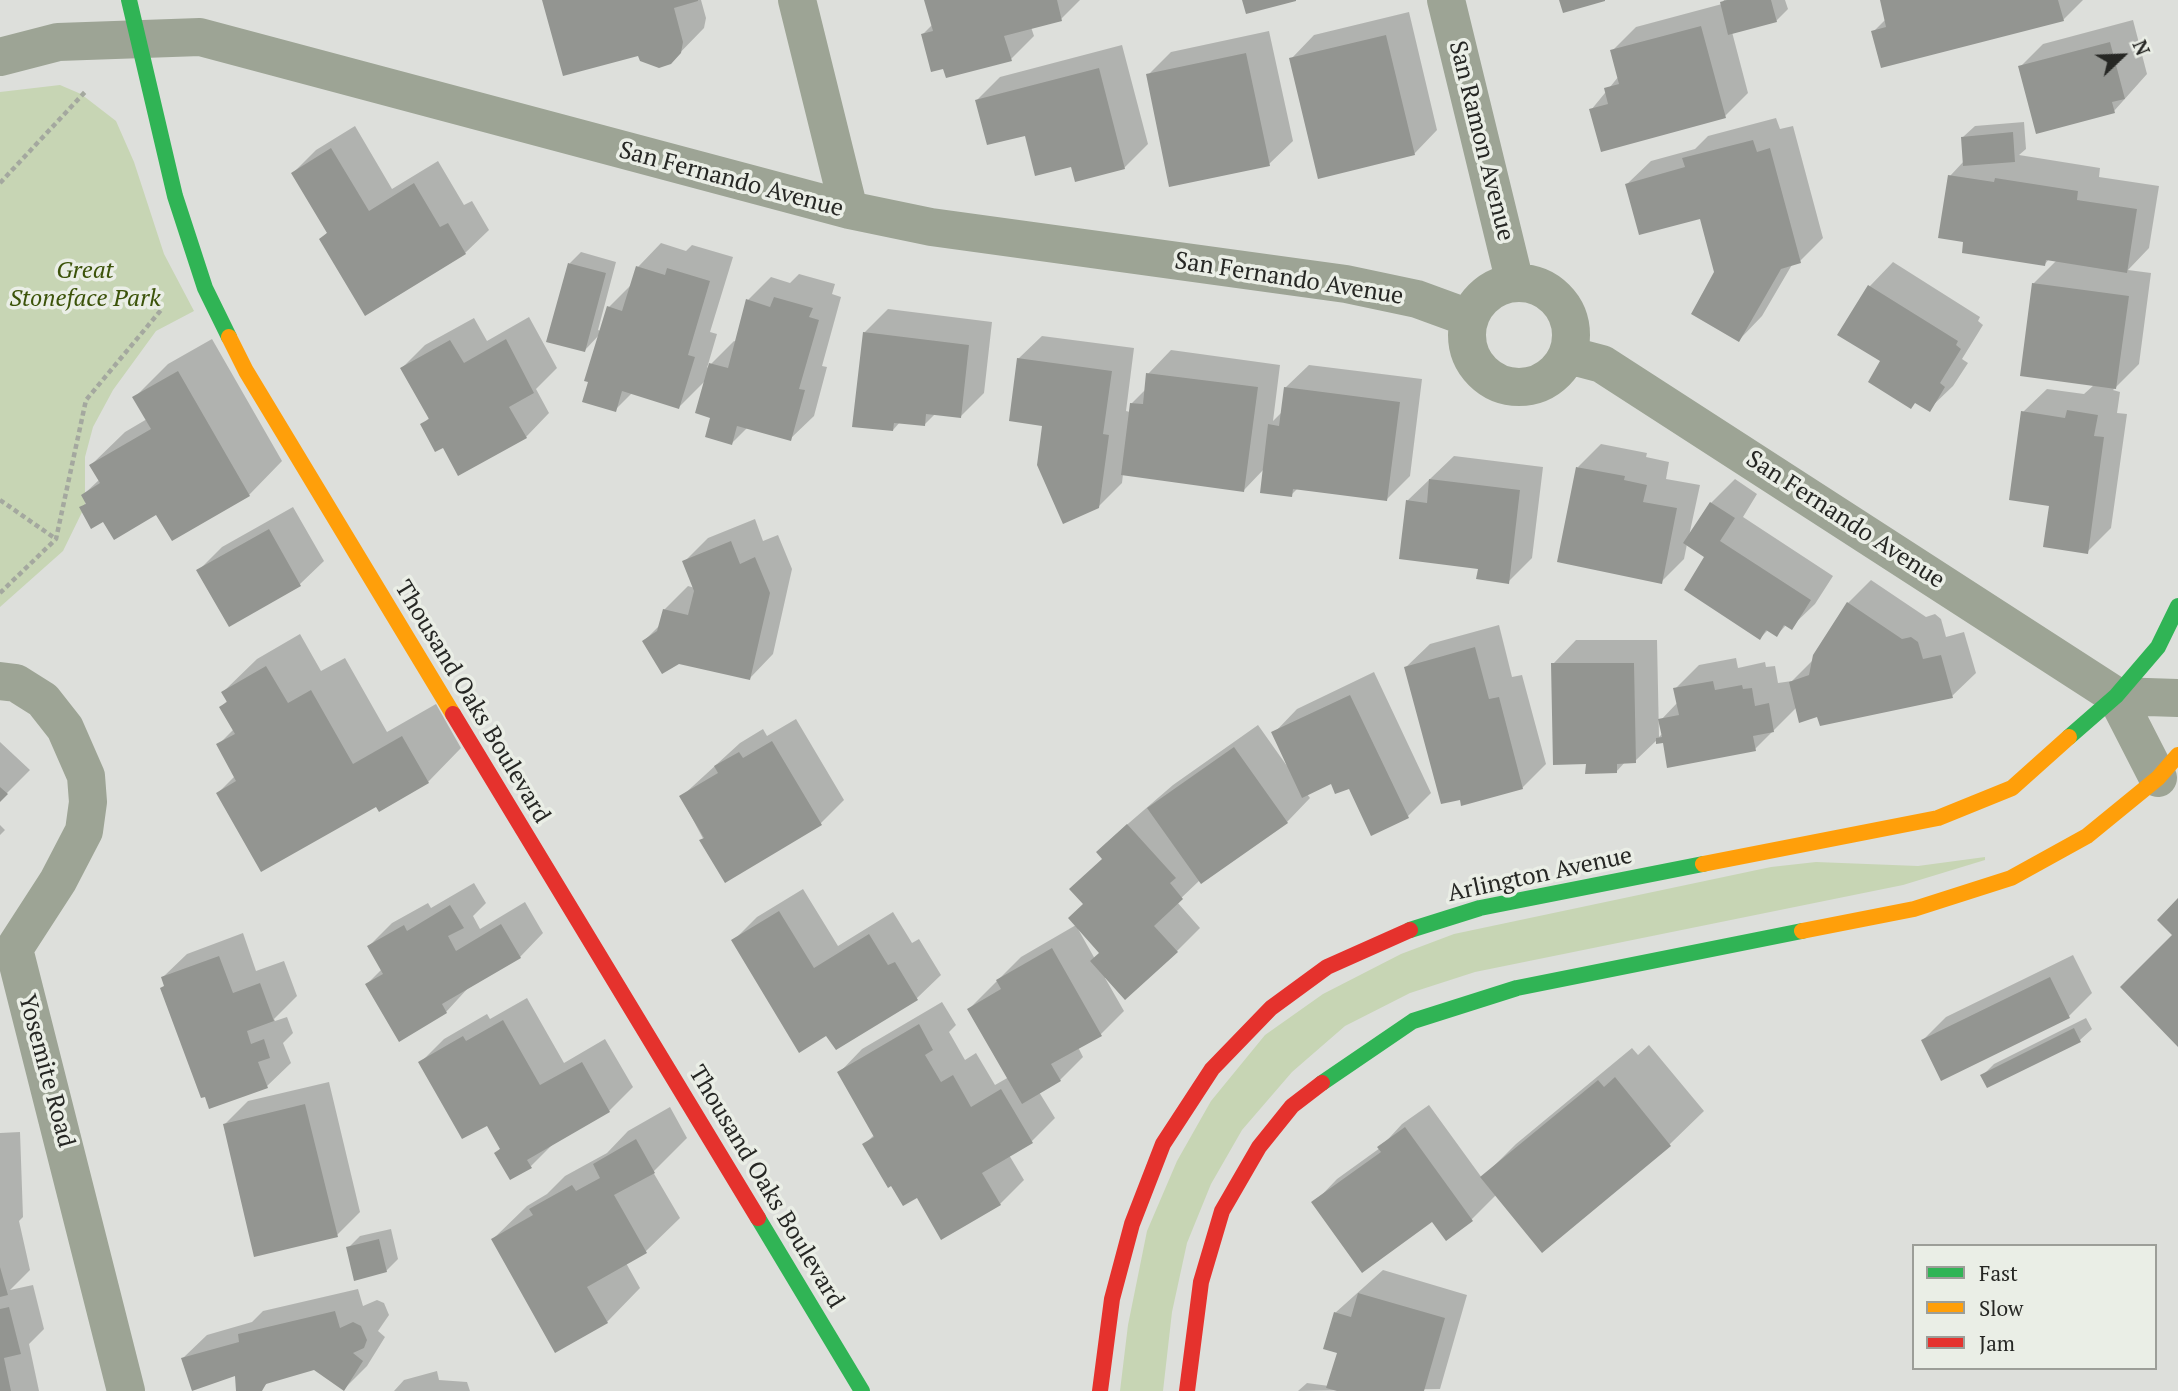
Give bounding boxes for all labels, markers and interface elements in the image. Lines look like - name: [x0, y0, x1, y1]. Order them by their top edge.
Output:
- north arrow: [2087, 21, 2157, 91]
- text: N: [2127, 36, 2156, 59]
- street label: San Ramon Avenue: [1442, 38, 1520, 244]
- street label: San Fernando Avenue: [616, 136, 846, 224]
- street label: San Fernando Avenue: [1173, 247, 1405, 311]
- park label: Great Stoneface Park: [9, 257, 161, 313]
- street label: San Fernando Avenue: [1740, 445, 1950, 595]
- street label: Thousand Oaks Boulevard: [388, 575, 556, 829]
- street label: Arlington Avenue: [1445, 841, 1635, 909]
- street label: Yosemite Road: [12, 991, 80, 1151]
- street label: Thousand Oaks Boulevard: [682, 1060, 850, 1314]
- legend: [1912, 1244, 2157, 1370]
- text: Fast: [1979, 1259, 2018, 1287]
- text: Slow: [1979, 1294, 2023, 1322]
- text: Jam: [1979, 1329, 2015, 1357]

